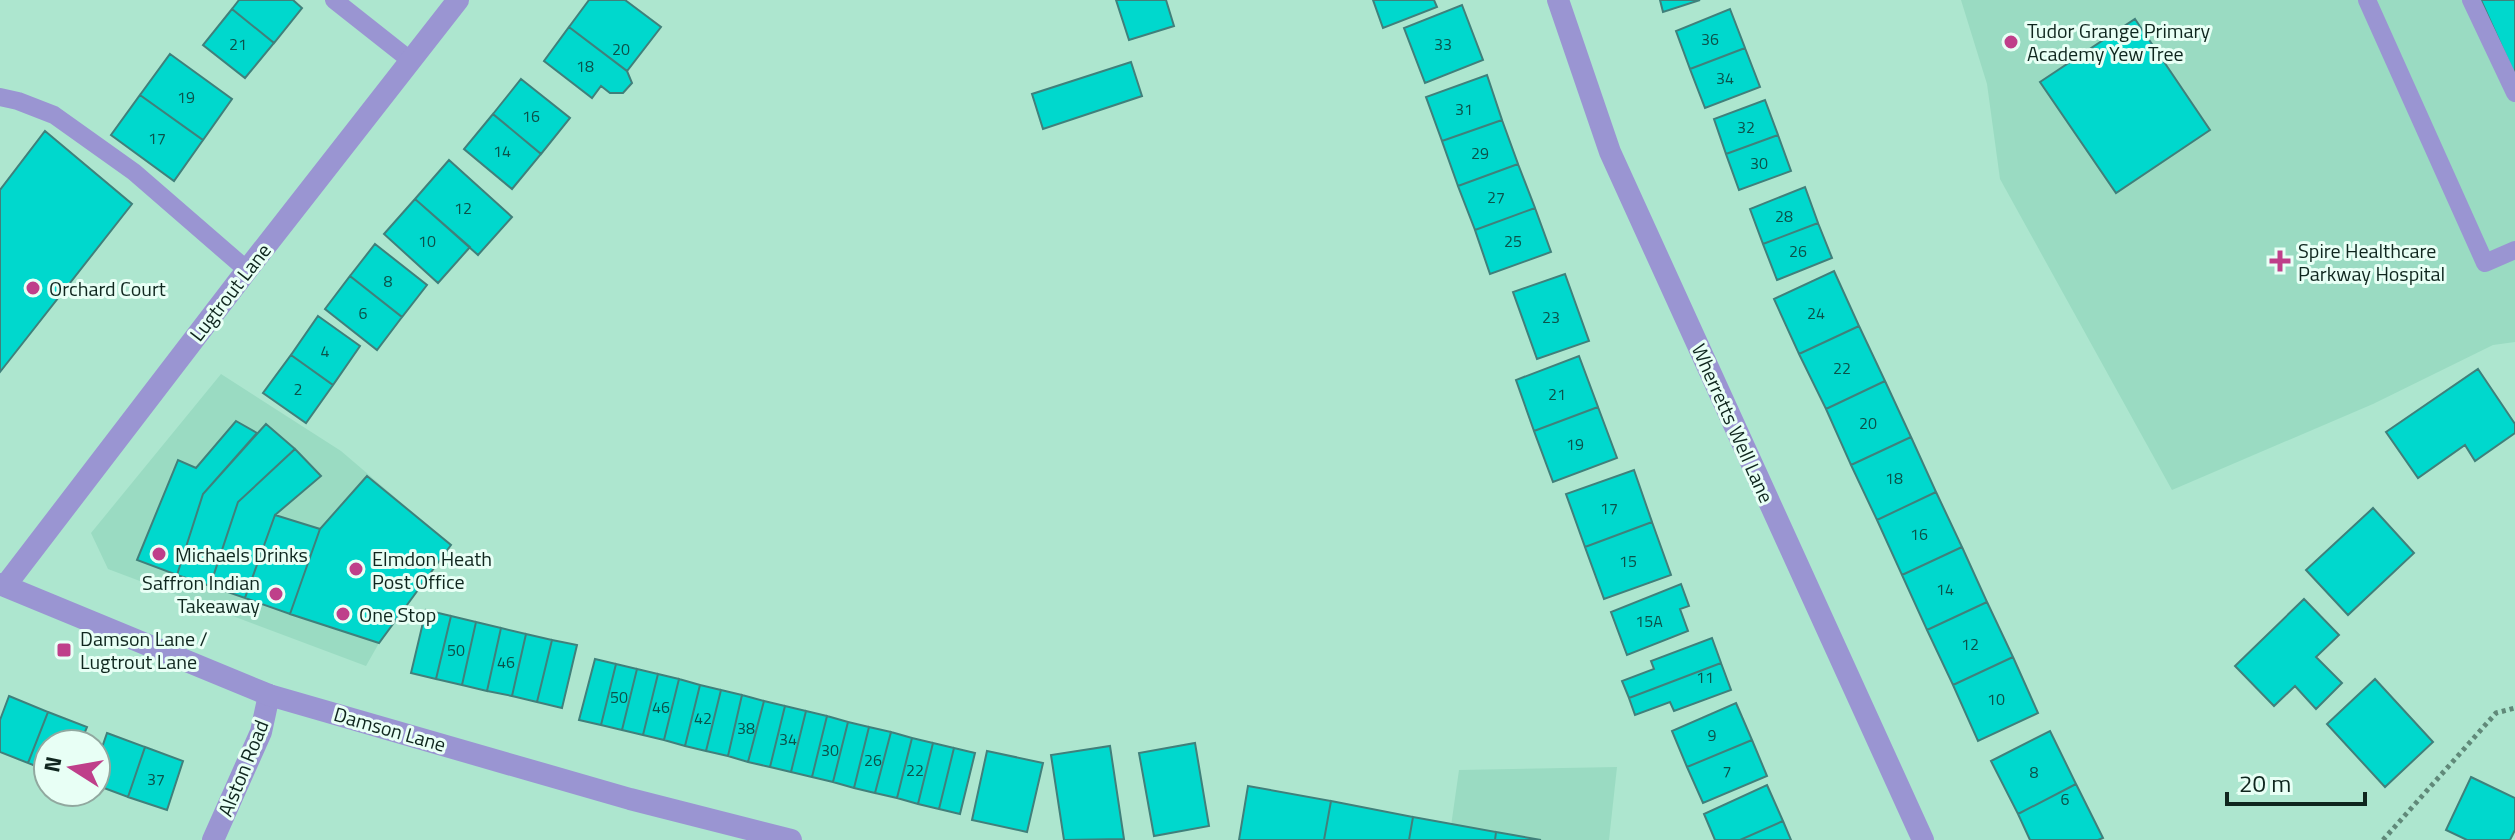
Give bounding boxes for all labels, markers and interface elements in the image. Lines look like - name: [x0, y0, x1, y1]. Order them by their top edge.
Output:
- place label: Tudor Grange Primary Academy Yew Tree: [2027, 15, 2210, 69]
- house number: 36: [1701, 27, 1719, 51]
- house number: 21: [229, 32, 247, 56]
- house number: 33: [1434, 32, 1452, 56]
- marker: Tudor Grange Primary Academy Yew Tree: [2002, 33, 2020, 51]
- house number: 20: [612, 37, 630, 61]
- house number: 18: [576, 54, 594, 78]
- house number: 34: [1716, 66, 1734, 90]
- house number: 19: [177, 85, 195, 109]
- house number: 31: [1455, 97, 1473, 121]
- house number: 16: [522, 104, 540, 128]
- house number: 32: [1737, 115, 1755, 139]
- house number: 17: [148, 126, 166, 150]
- house number: 14: [493, 139, 511, 163]
- house number: 29: [1471, 141, 1489, 165]
- house number: 30: [1750, 151, 1768, 175]
- house number: 27: [1487, 185, 1505, 209]
- house number: 12: [454, 196, 472, 220]
- house number: 28: [1775, 204, 1793, 228]
- house number: 10: [418, 229, 436, 253]
- house number: 25: [1504, 229, 1522, 253]
- place label: Spire Healthcare Parkway Hospital: [2298, 235, 2445, 289]
- street label: Lugtrout Lane: [182, 236, 278, 348]
- house number: 26: [1789, 239, 1807, 263]
- marker: Spire Healthcare Parkway Hospital: [2269, 250, 2291, 272]
- house number: 8: [384, 269, 393, 293]
- place label: Orchard Court: [49, 273, 166, 304]
- marker: Orchard Court: [24, 279, 42, 297]
- house number: 6: [359, 301, 368, 325]
- house number: 24: [1807, 301, 1825, 325]
- house number: 23: [1542, 305, 1560, 329]
- street label: Wherretts Well Lane: [1684, 338, 1782, 508]
- house number: 4: [321, 339, 330, 363]
- house number: 22: [1833, 356, 1851, 380]
- house number: 2: [294, 377, 302, 401]
- house number: 21: [1548, 382, 1566, 406]
- house number: 20: [1859, 411, 1877, 435]
- house number: 19: [1566, 432, 1584, 456]
- house number: 18: [1885, 466, 1903, 490]
- house number: 17: [1600, 496, 1618, 520]
- house number: 16: [1910, 522, 1928, 546]
- place label: Michaels Drinks: [175, 539, 308, 570]
- place label: Elmdon Heath Post Office: [372, 543, 492, 597]
- marker: Michaels Drinks: [150, 545, 168, 563]
- house number: 15: [1619, 549, 1637, 573]
- marker: Elmdon Heath Post Office: [347, 560, 365, 578]
- place label: Saffron Indian Takeaway: [142, 567, 260, 621]
- house number: 14: [1936, 577, 1954, 601]
- marker: Saffron Indian Takeaway: [267, 585, 285, 603]
- place label: One Stop: [359, 599, 436, 630]
- marker: One Stop: [334, 605, 352, 623]
- house number: 15A: [1635, 609, 1663, 633]
- place label: Damson Lane / Lugtrout Lane: [80, 623, 208, 677]
- house number: 12: [1961, 632, 1979, 656]
- house number: 50: [447, 638, 465, 662]
- marker: Damson Lane / Lugtrout Lane: [55, 641, 73, 659]
- house number: 46: [497, 650, 515, 674]
- house number: 11: [1696, 665, 1714, 689]
- house number: 50: [610, 685, 628, 709]
- house number: 10: [1987, 687, 2005, 711]
- house number: 46: [652, 695, 670, 719]
- street label: Damson Lane: [330, 698, 450, 760]
- house number: 42: [694, 706, 712, 730]
- street label: Alston Road: [210, 715, 276, 821]
- house number: 38: [737, 716, 755, 740]
- house number: 9: [1708, 723, 1717, 747]
- house number: 34: [779, 727, 797, 751]
- north arrow: [32, 728, 112, 808]
- house number: 30: [821, 738, 839, 762]
- house number: 26: [864, 748, 882, 772]
- text: N: [34, 753, 71, 775]
- scale bar: [2227, 756, 2365, 806]
- house number: 22: [906, 758, 924, 782]
- house number: 7: [1723, 759, 1731, 783]
- house number: 8: [2030, 760, 2039, 784]
- text: 20 m: [2239, 765, 2291, 801]
- house number: 37: [147, 767, 165, 791]
- house number: 6: [2061, 787, 2070, 811]

